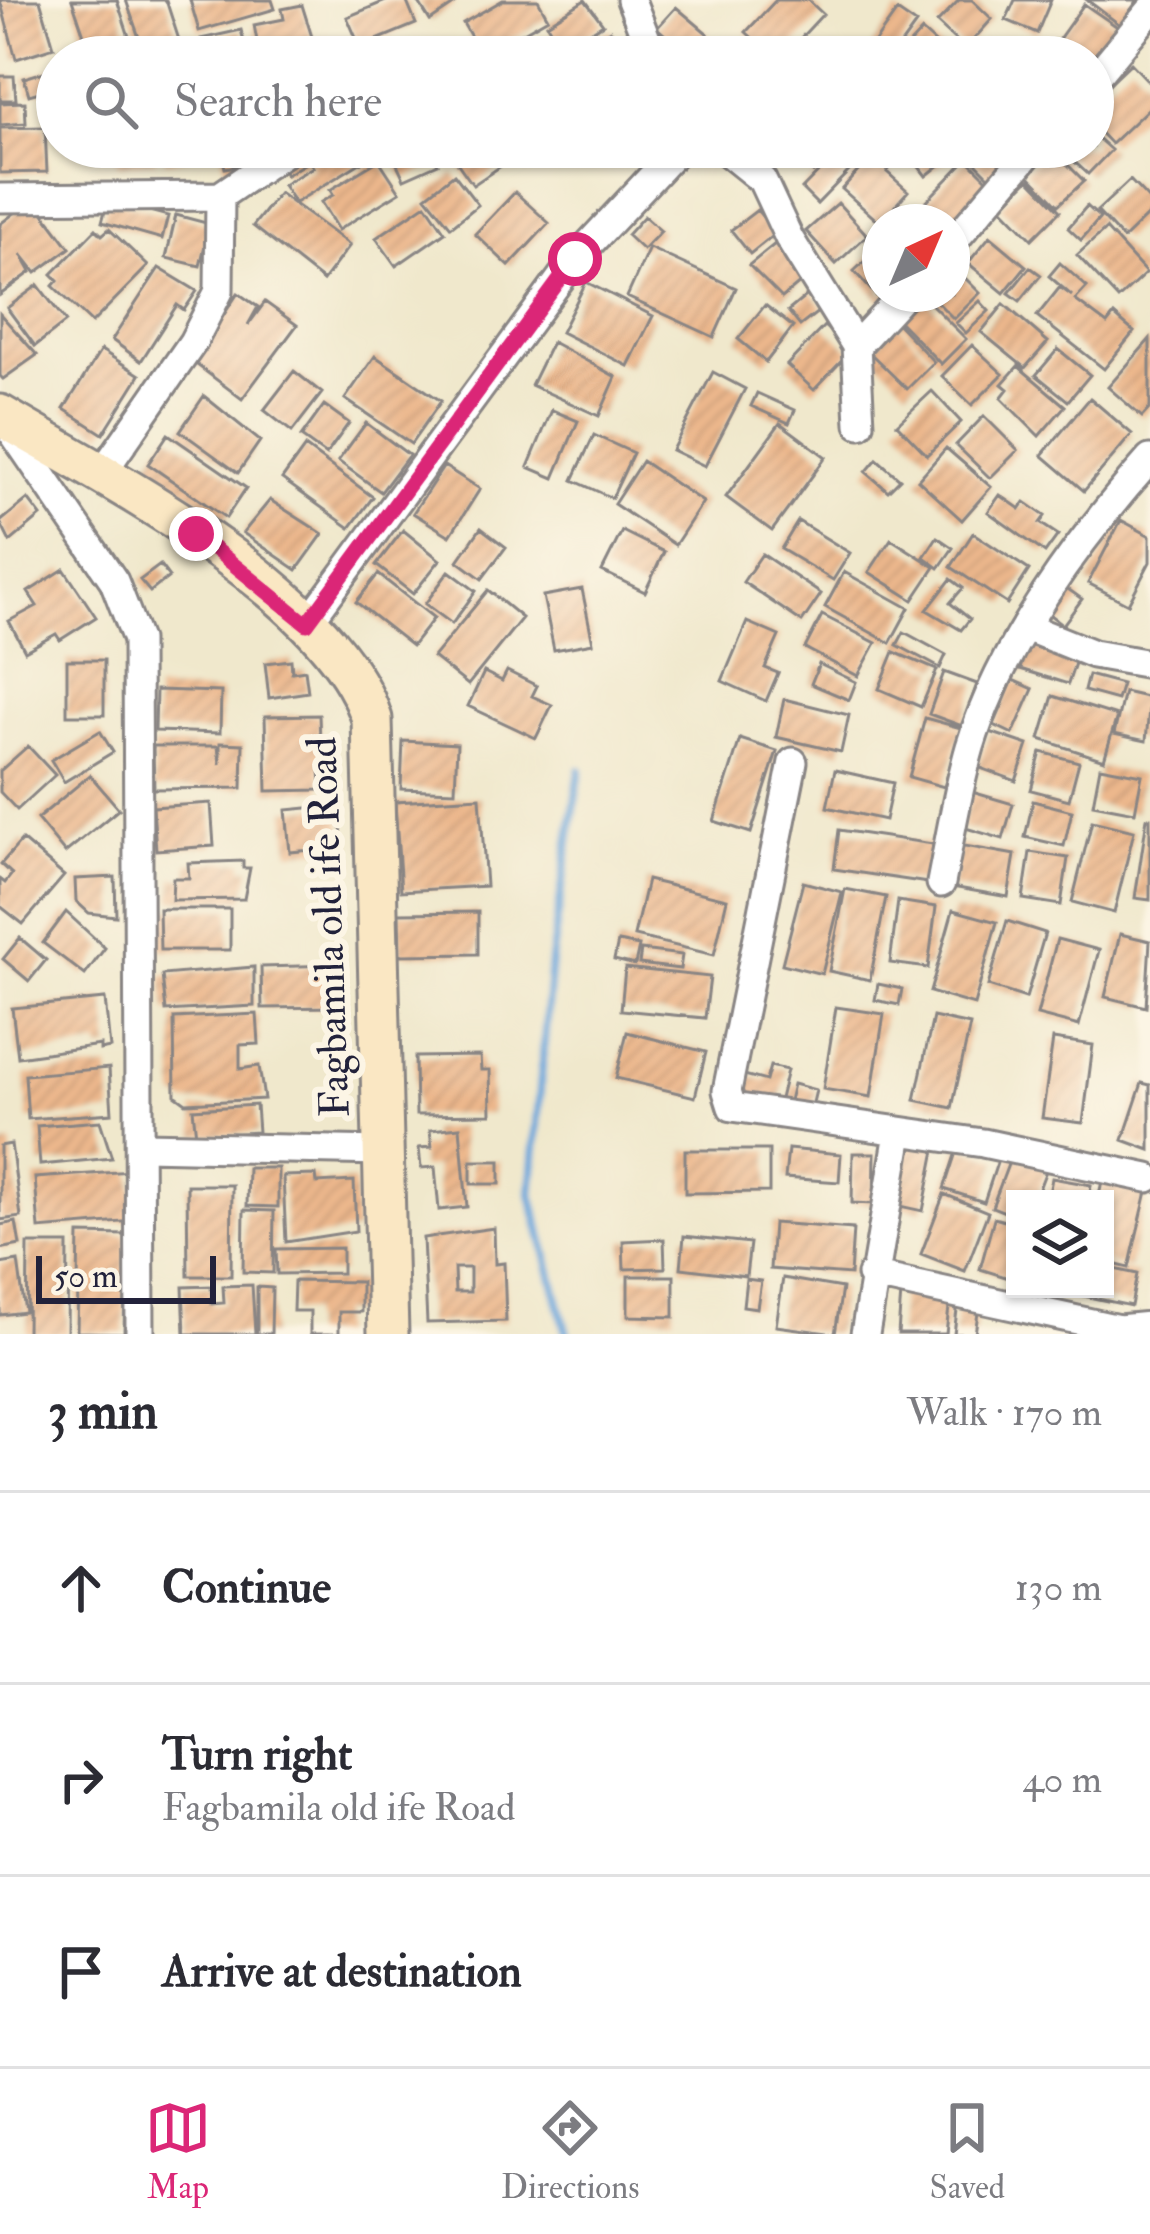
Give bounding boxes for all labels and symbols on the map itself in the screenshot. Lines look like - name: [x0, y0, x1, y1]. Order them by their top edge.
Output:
- north arrow: [862, 204, 970, 312]
- route start: [548, 232, 602, 286]
- route end: [169, 507, 223, 561]
- street label: Fagbamila old ife Road: [296, 736, 362, 1118]
- scale bar: [36, 1250, 216, 1303]

